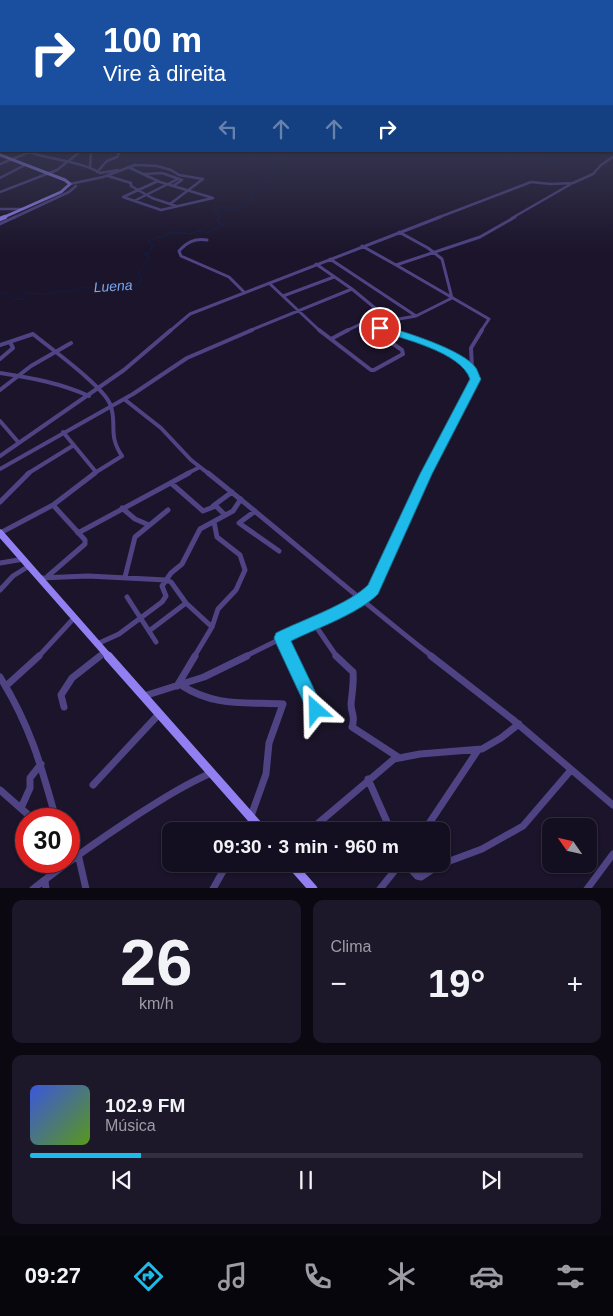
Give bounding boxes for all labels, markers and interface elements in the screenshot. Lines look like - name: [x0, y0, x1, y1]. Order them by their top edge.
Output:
- icon: right: [20, 20, 85, 85]
- text: 100 m: [103, 20, 202, 59]
- text: Vire à direita: [103, 61, 226, 86]
- icon: left: [214, 115, 242, 143]
- icon: ahead: [267, 115, 295, 143]
- icon: ahead: [320, 115, 348, 143]
- icon: right: [373, 115, 401, 143]
- water label: Luena: [93, 277, 133, 295]
- pin: [359, 307, 401, 349]
- icon: arrive: [366, 314, 394, 342]
- position arrow: [289, 683, 341, 735]
- speed limit sign: 30: [15, 808, 80, 873]
- north arrow: [542, 818, 598, 872]
- map controls: [542, 818, 597, 873]
- text: 09:30 · 3 min · 960 m: [213, 836, 399, 857]
- text: 26: [120, 926, 192, 999]
- text: Clima: [331, 938, 371, 955]
- text: 19°: [428, 963, 485, 1005]
- text: −: [331, 968, 347, 999]
- text: +: [567, 968, 583, 999]
- text: km/h: [139, 995, 174, 1012]
- text: 102.9 FM: [105, 1095, 185, 1116]
- text: Música: [105, 1117, 156, 1134]
- icon: previous: [108, 1166, 136, 1194]
- icon: pause: [292, 1166, 320, 1194]
- icon: next: [477, 1166, 505, 1194]
- icon: directions: [131, 1259, 166, 1294]
- icon: music: [215, 1259, 250, 1294]
- icon: phone: [300, 1259, 335, 1294]
- icon: climate: [384, 1259, 419, 1294]
- icon: car: [469, 1259, 504, 1294]
- icon: filters: [553, 1259, 588, 1294]
- text: 09:27: [25, 1263, 81, 1288]

